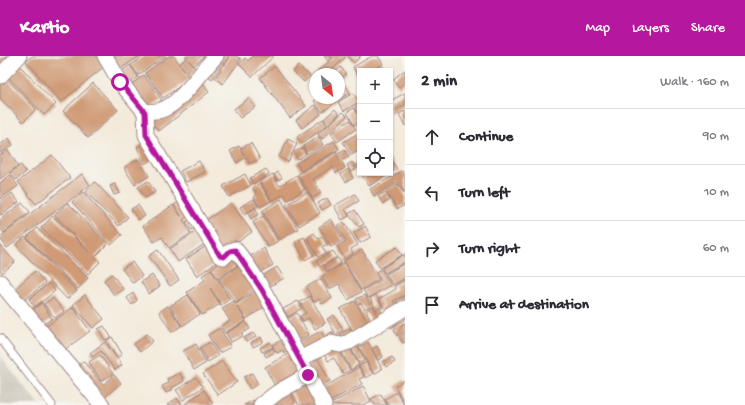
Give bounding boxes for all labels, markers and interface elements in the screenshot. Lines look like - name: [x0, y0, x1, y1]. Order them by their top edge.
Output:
- text: Kartio: [20, 17, 69, 40]
- text: Map: [586, 20, 610, 37]
- text: Layers: [632, 20, 669, 37]
- text: Share: [691, 20, 725, 37]
- north arrow: [309, 68, 345, 104]
- map controls: [357, 68, 393, 176]
- button: +: [357, 68, 393, 104]
- text: 2 min: [421, 72, 457, 92]
- route start: [111, 73, 129, 91]
- text: Walk · 160 m: [660, 75, 729, 90]
- button: −: [357, 104, 393, 140]
- icon: ahead: [421, 126, 443, 148]
- text: Continue: [459, 128, 513, 146]
- text: 90 m: [703, 129, 729, 144]
- button: locate: [357, 140, 393, 176]
- icon: left: [421, 182, 443, 204]
- text: Turn left: [459, 184, 510, 202]
- text: 10 m: [704, 185, 729, 200]
- icon: right: [421, 238, 443, 260]
- text: Turn right: [459, 240, 519, 258]
- text: 60 m: [703, 241, 729, 256]
- icon: arrive: [421, 294, 443, 316]
- text: Arrive at destination: [459, 296, 589, 314]
- route end: [299, 366, 317, 384]

